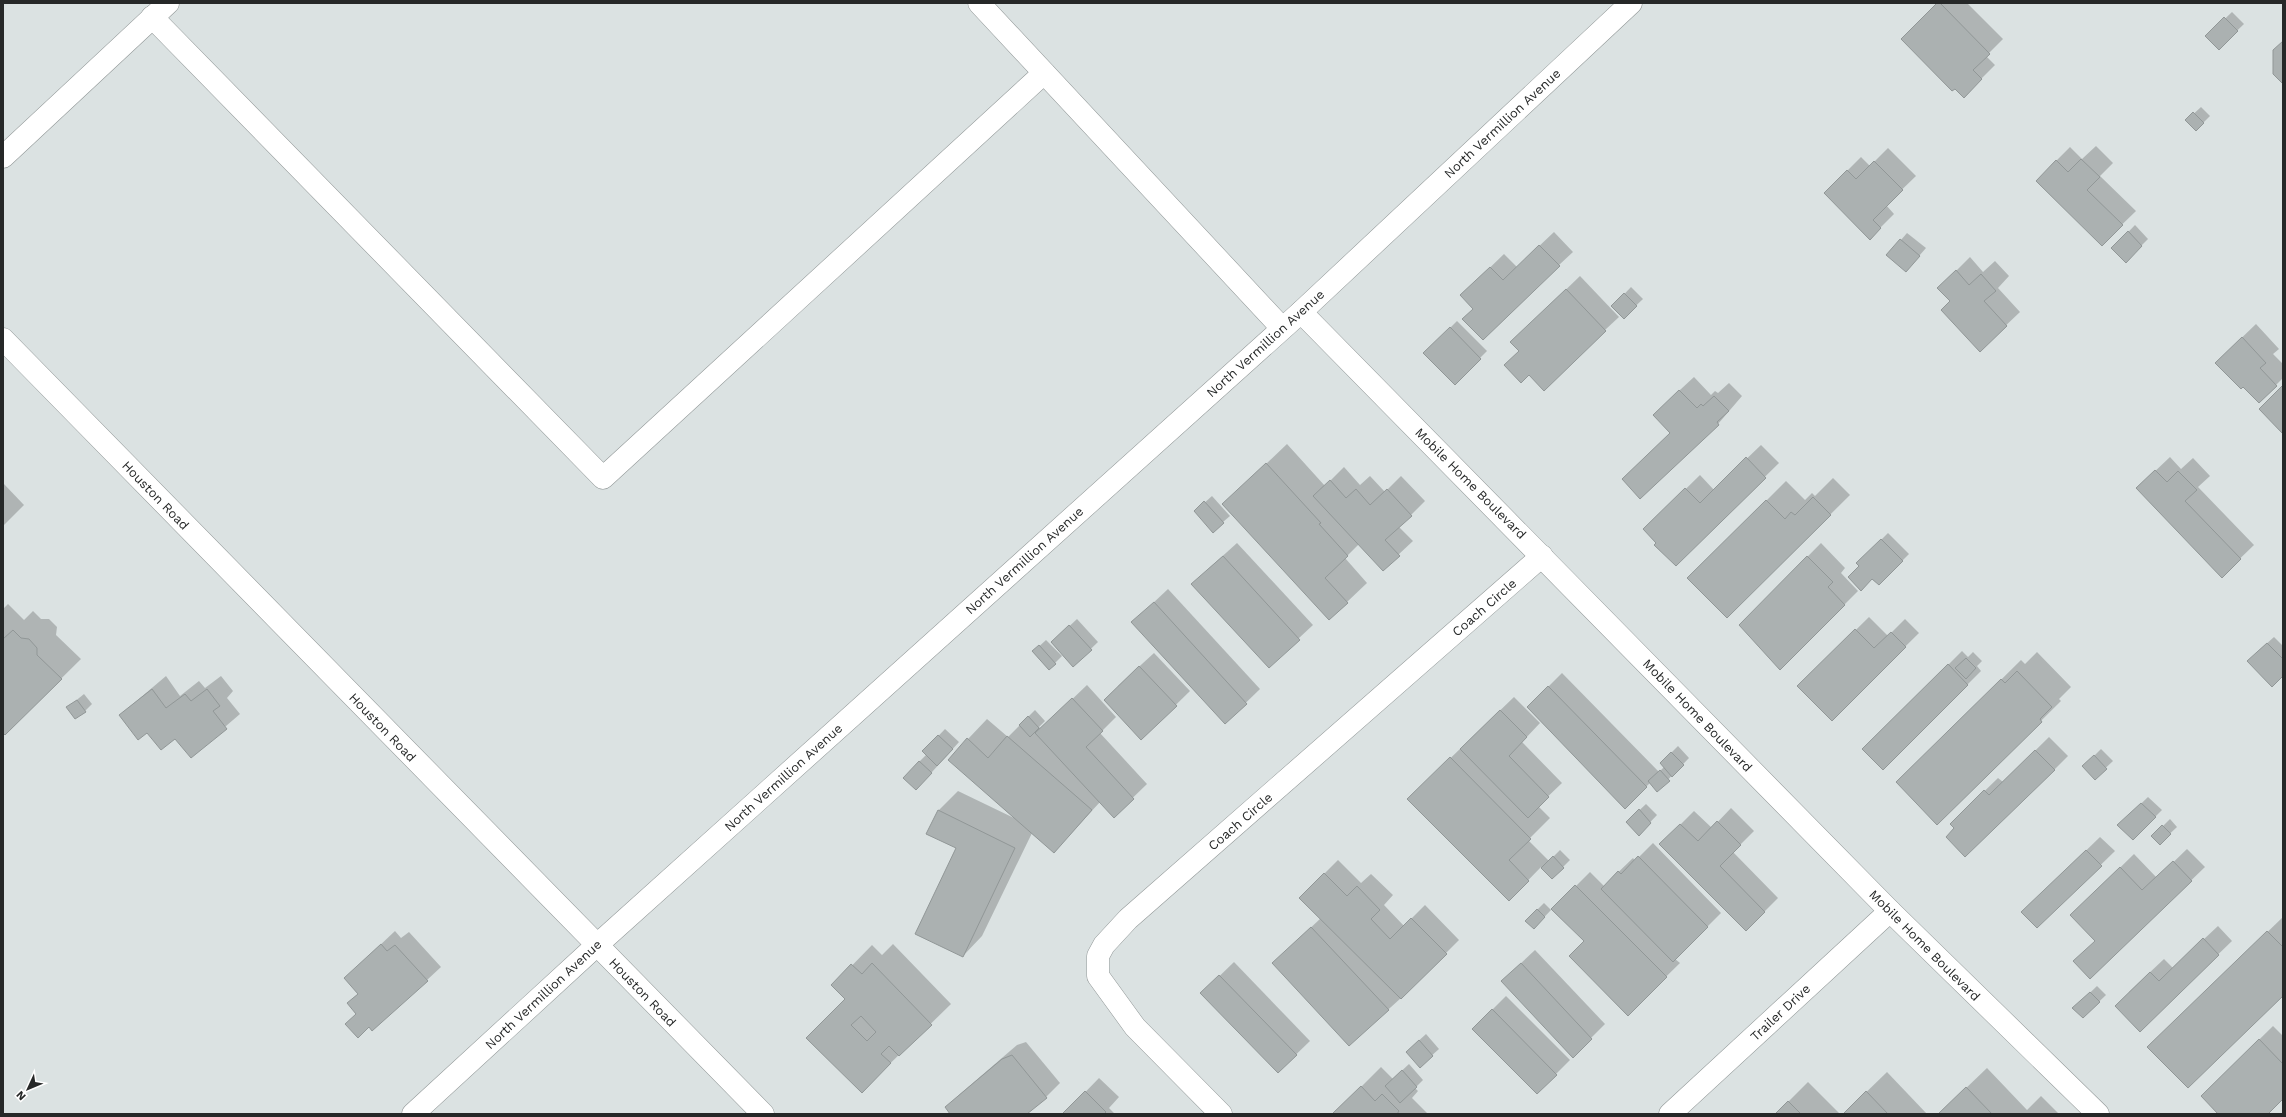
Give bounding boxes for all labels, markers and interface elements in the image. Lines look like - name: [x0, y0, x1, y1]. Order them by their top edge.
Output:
- street label: North Vermillion Avenue: [1441, 66, 1564, 181]
- street label: North Vermillion Avenue: [1203, 287, 1327, 400]
- street label: Mobile Home Boulevard: [1412, 425, 1529, 542]
- street label: Houston Road: [119, 458, 192, 533]
- street label: North Vermillion Avenue: [962, 504, 1086, 617]
- street label: Coach Circle: [1449, 575, 1519, 639]
- street label: Mobile Home Boulevard: [1640, 656, 1755, 775]
- street label: Houston Road: [346, 690, 419, 765]
- street label: North Vermillion Avenue: [721, 721, 845, 834]
- street label: Coach Circle: [1205, 789, 1275, 853]
- street label: Mobile Home Boulevard: [1866, 887, 1983, 1004]
- street label: North Vermillion Avenue: [482, 937, 605, 1052]
- street label: Houston Road: [606, 955, 679, 1030]
- street label: Trailer Drive: [1747, 981, 1813, 1044]
- north arrow: [8, 1069, 48, 1109]
- text: N: [14, 1088, 29, 1103]

